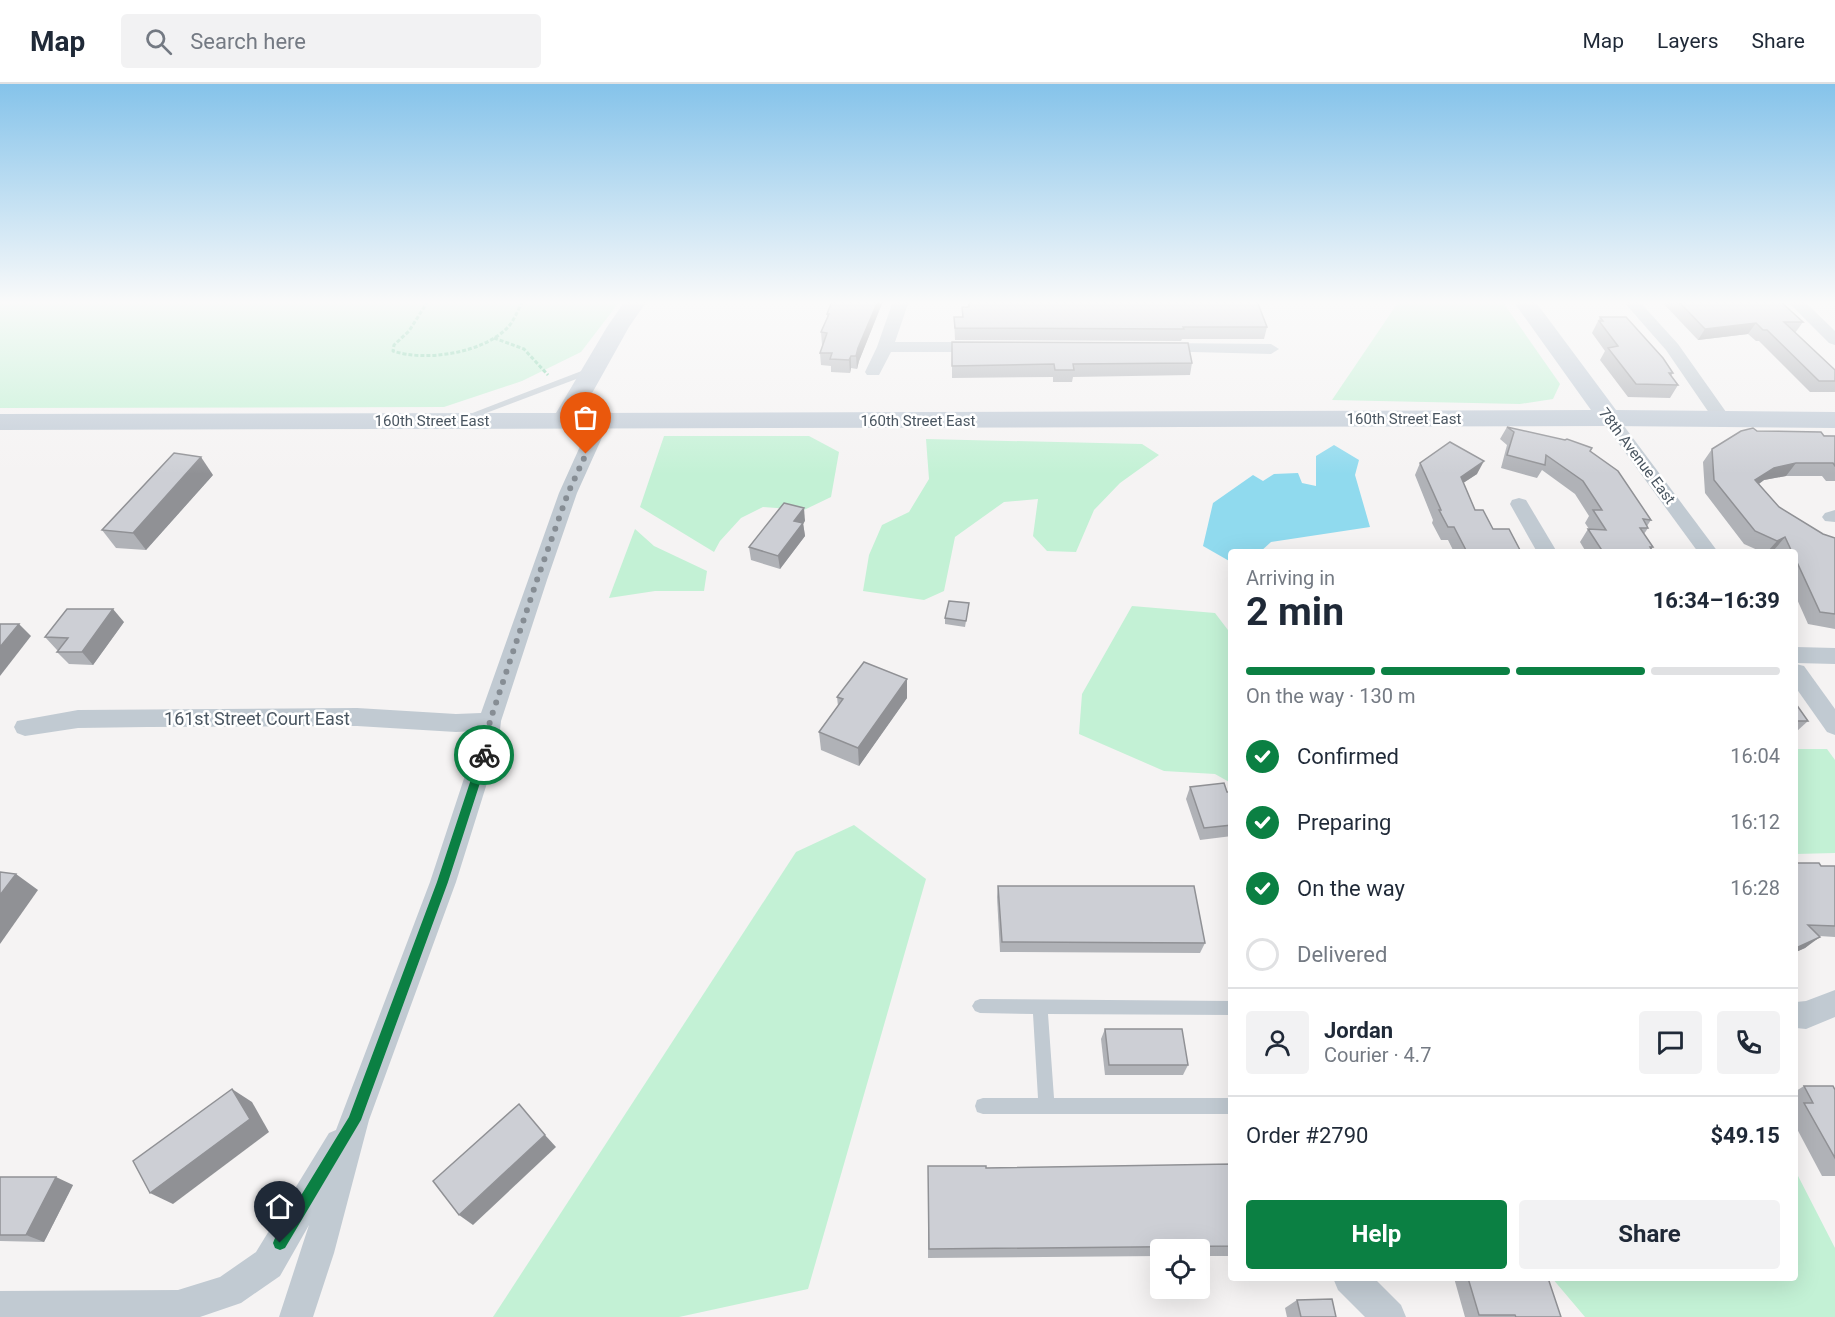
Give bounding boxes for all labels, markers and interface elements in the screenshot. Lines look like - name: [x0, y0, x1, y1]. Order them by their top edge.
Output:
- search box: [121, 14, 541, 68]
- text: Map: [30, 25, 85, 58]
- icon: search: [142, 25, 175, 58]
- text: Search here: [190, 29, 306, 54]
- text: Map: [1582, 29, 1624, 53]
- text: Layers: [1657, 29, 1718, 53]
- text: Share: [1751, 29, 1805, 53]
- pin: [560, 392, 611, 454]
- icon: bag: [569, 401, 602, 434]
- street label: 78th Avenue East: [1595, 404, 1679, 508]
- street label: 160th Street East: [1347, 410, 1461, 428]
- street label: 160th Street East: [375, 412, 489, 430]
- street label: 160th Street East: [861, 412, 975, 430]
- text: Arriving in: [1246, 566, 1335, 590]
- text: 16:34–16:39: [1653, 588, 1780, 613]
- text: 2 min: [1246, 589, 1344, 635]
- text: On the way · 130 m: [1246, 684, 1415, 708]
- street label: 161st Street Court East: [164, 708, 350, 729]
- courier: [454, 725, 514, 785]
- icon: bike: [468, 739, 501, 772]
- icon: check: [1246, 740, 1279, 773]
- text: Confirmed: [1297, 744, 1399, 769]
- text: 16:04: [1730, 744, 1780, 768]
- icon: check: [1246, 806, 1279, 839]
- text: Preparing: [1297, 810, 1391, 835]
- text: 16:12: [1730, 810, 1780, 834]
- icon: check: [1246, 872, 1279, 905]
- text: On the way: [1297, 876, 1405, 901]
- text: 16:28: [1730, 876, 1780, 900]
- text: Delivered: [1297, 942, 1387, 967]
- button: person: [1246, 1011, 1309, 1074]
- button: chat: [1639, 1011, 1702, 1074]
- button: phone: [1717, 1011, 1780, 1074]
- text: Jordan: [1324, 1018, 1393, 1043]
- text: Courier · 4.7: [1324, 1043, 1431, 1067]
- text: Order #2790: [1246, 1123, 1368, 1148]
- text: $49.15: [1711, 1123, 1780, 1148]
- pin: [254, 1181, 305, 1243]
- icon: home: [263, 1190, 296, 1223]
- button: Help: [1246, 1200, 1507, 1269]
- button: Share: [1519, 1200, 1780, 1269]
- map controls: [1150, 1239, 1210, 1299]
- button: locate: [1150, 1239, 1210, 1299]

